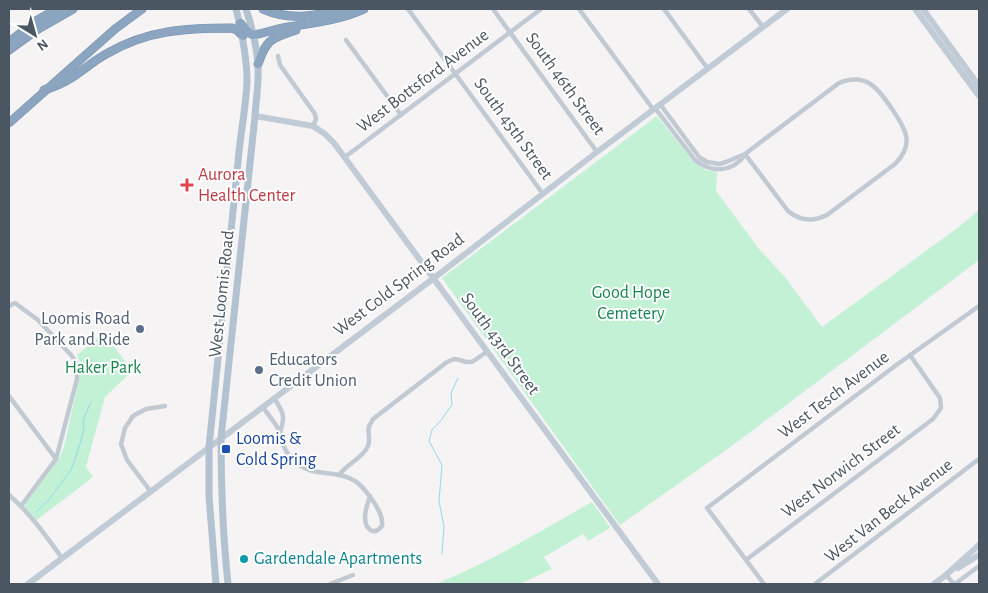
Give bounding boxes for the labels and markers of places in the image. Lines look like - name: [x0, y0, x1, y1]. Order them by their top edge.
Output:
- place label: Aurora Health Center: [198, 166, 295, 205]
- marker: Aurora Health Center: [180, 178, 194, 192]
- place label: Loomis Road Park and Ride: [34, 310, 130, 349]
- marker: Loomis Road Park and Ride: [134, 323, 146, 335]
- place label: Educators Credit Union: [269, 351, 357, 390]
- marker: Educators Credit Union: [253, 364, 265, 376]
- place label: Loomis & Cold Spring: [236, 430, 317, 469]
- marker: Loomis & Cold Spring: [220, 443, 232, 455]
- place label: Gardendale Apartments: [254, 550, 422, 568]
- marker: Gardendale Apartments: [238, 553, 250, 565]

